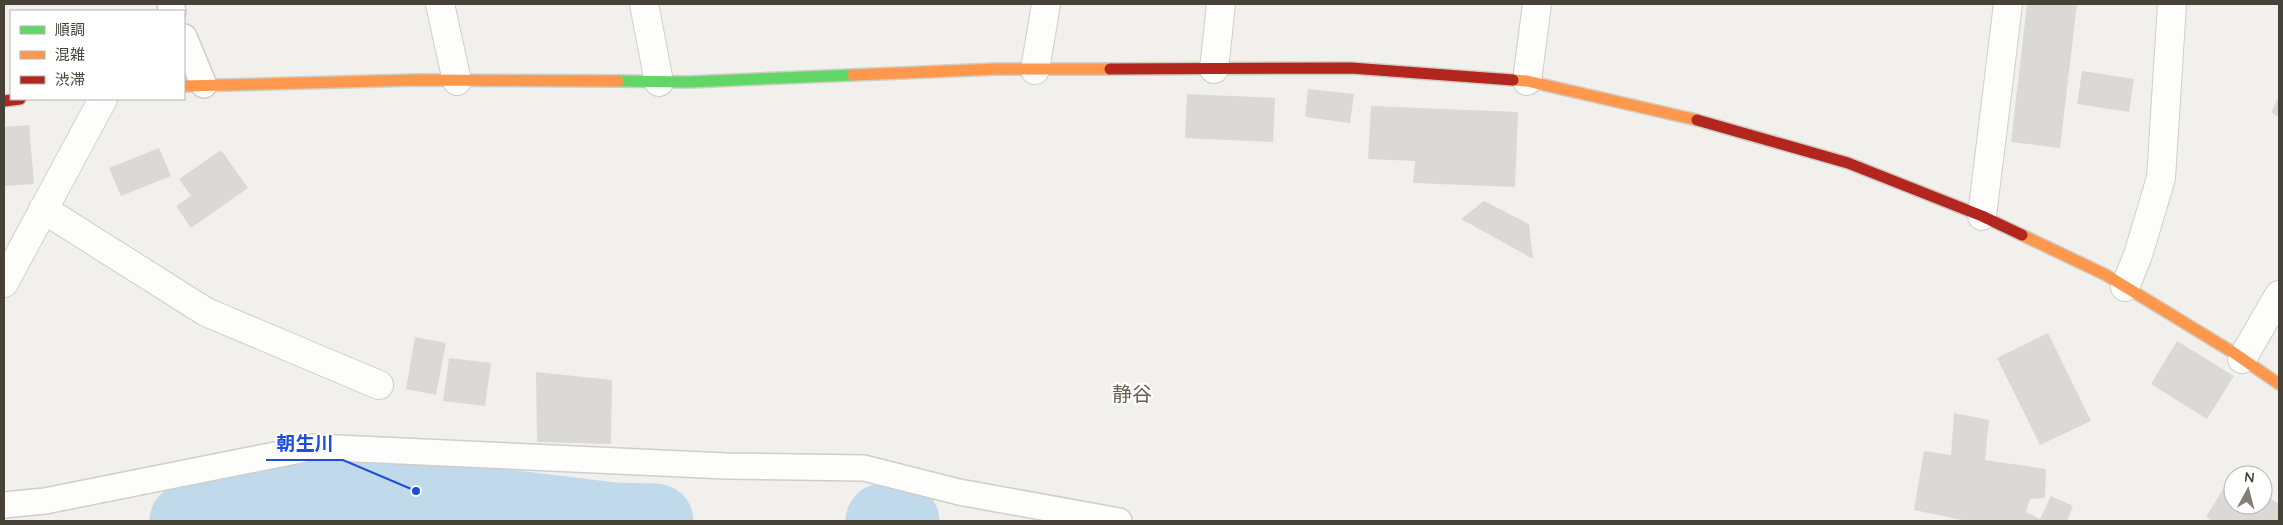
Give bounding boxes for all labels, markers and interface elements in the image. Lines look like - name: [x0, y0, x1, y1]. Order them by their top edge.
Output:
- legend: [10, 10, 185, 100]
- text: 順調: [55, 20, 85, 39]
- text: 混雑: [55, 45, 85, 64]
- text: 渋滞: [55, 70, 85, 89]
- district label: 静谷: [1112, 381, 1152, 406]
- callout: 朝生川: [266, 426, 343, 460]
- text: 朝生川: [276, 431, 334, 455]
- north arrow: [2223, 465, 2273, 515]
- text: N: [2243, 468, 2256, 487]

